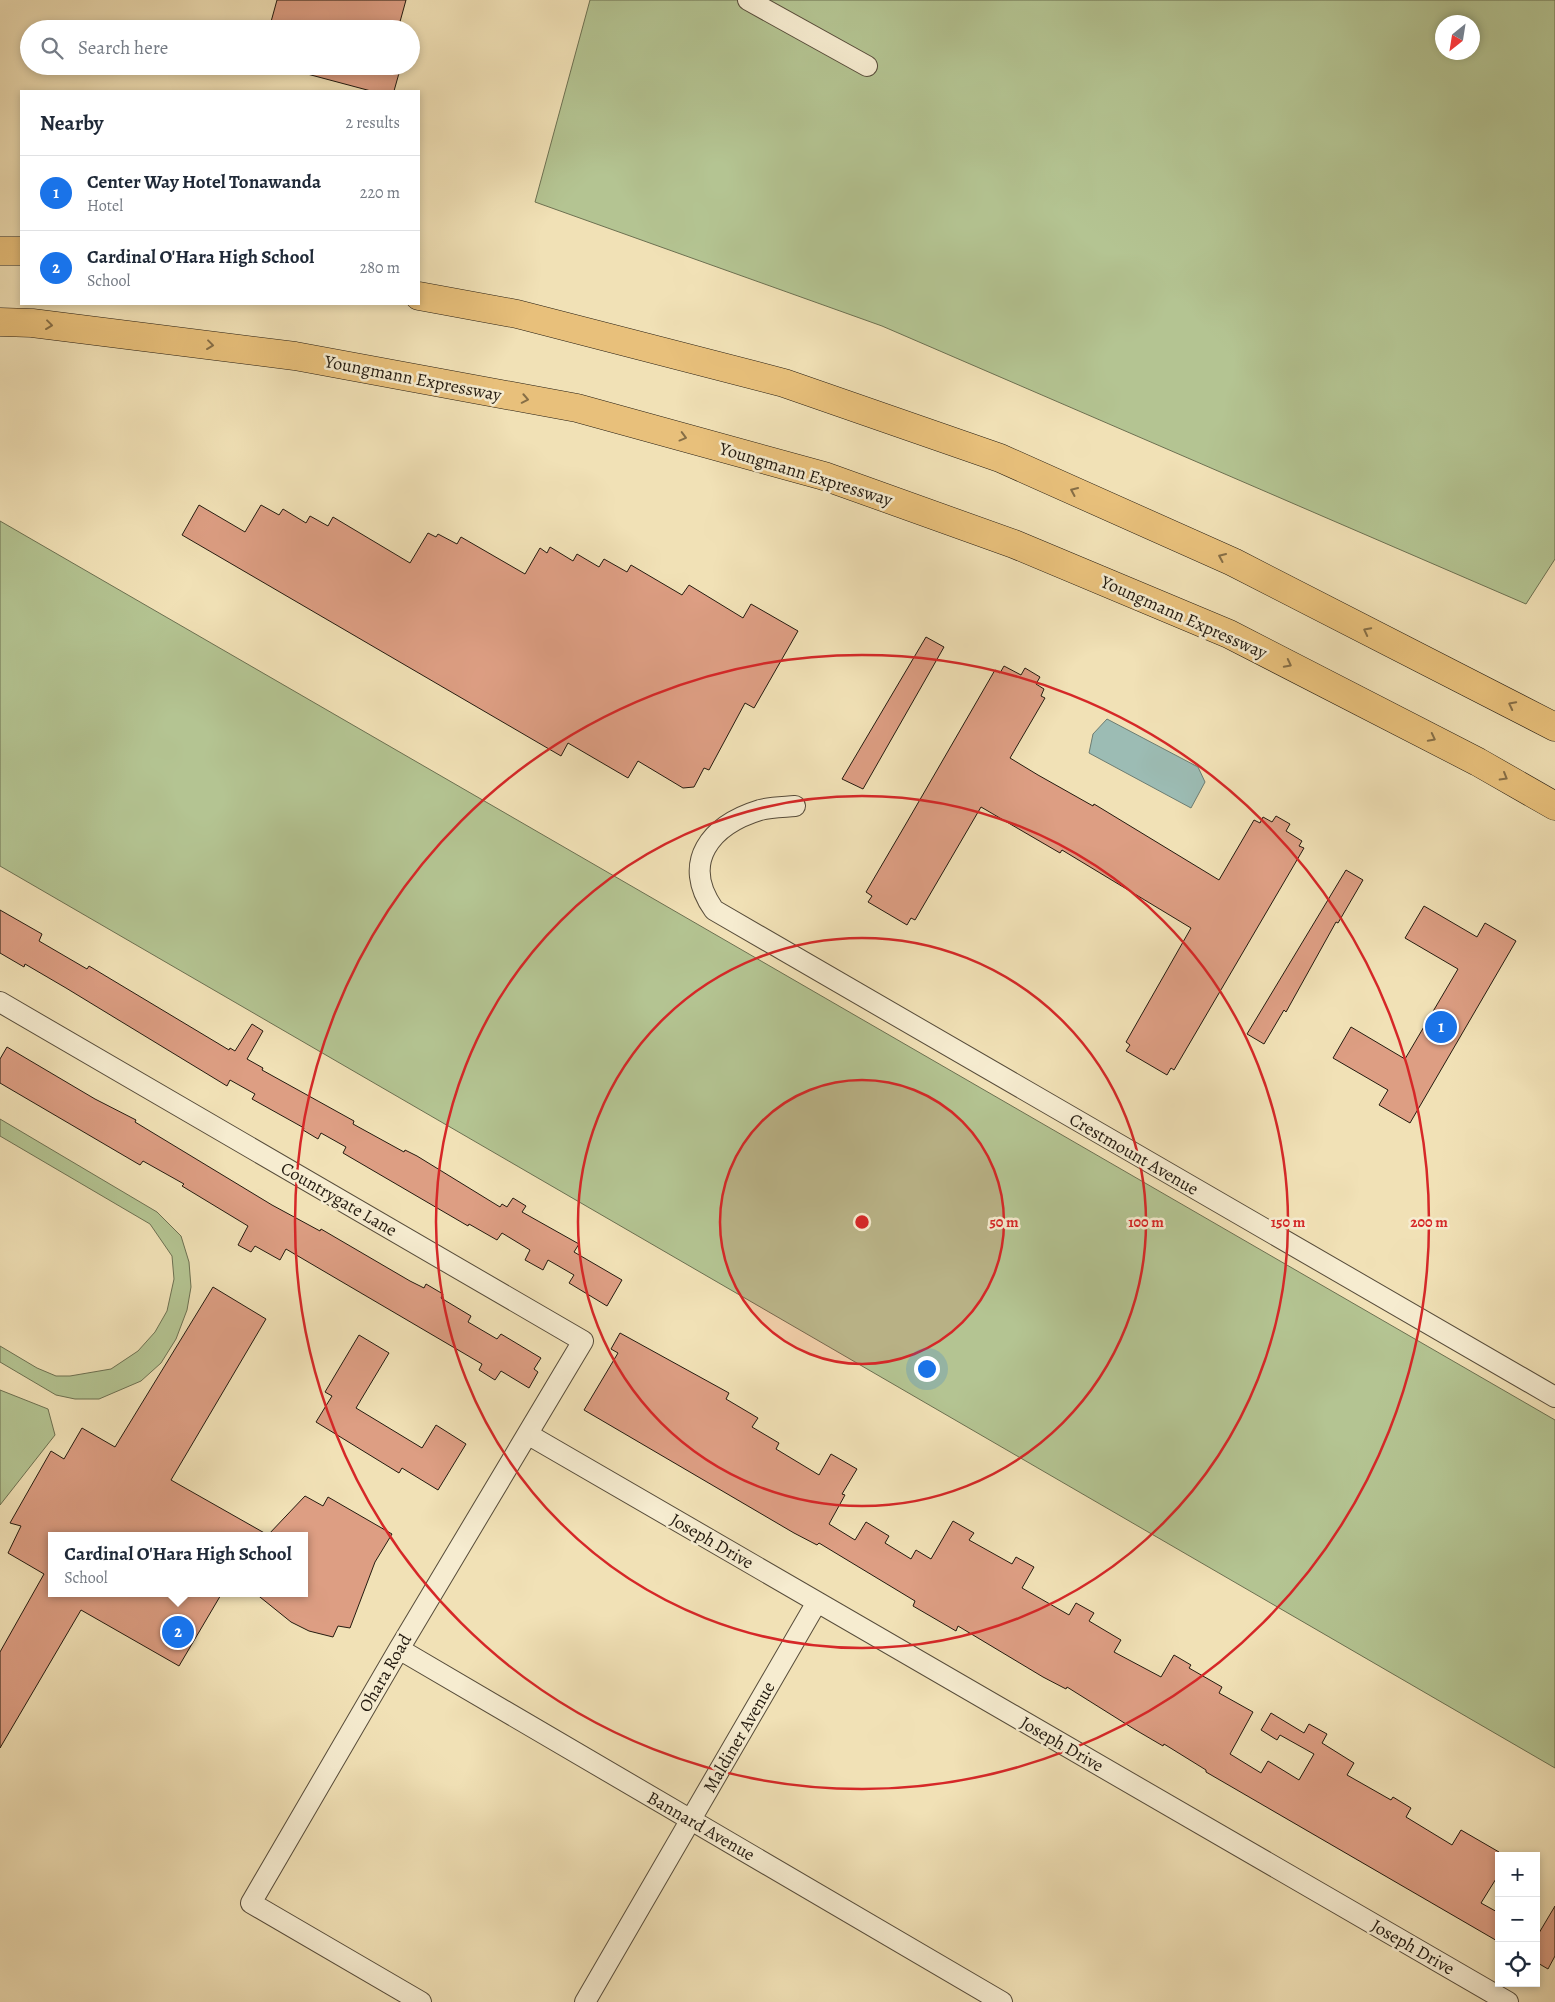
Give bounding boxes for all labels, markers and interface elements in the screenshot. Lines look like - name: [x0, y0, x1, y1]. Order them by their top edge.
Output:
- north arrow: [1435, 15, 1480, 60]
- search box: [20, 20, 420, 75]
- icon: search: [38, 34, 66, 62]
- text: Search here: [78, 35, 168, 61]
- text: Nearby: [40, 109, 103, 137]
- text: 2 results: [345, 112, 400, 134]
- text: Center Way Hotel Tonawanda: [87, 169, 321, 195]
- text: 1: [53, 182, 59, 204]
- text: 220 m: [360, 182, 400, 204]
- text: Hotel: [87, 195, 123, 217]
- text: Cardinal O'Hara High School: [87, 244, 314, 270]
- text: 2: [52, 257, 60, 279]
- text: 280 m: [360, 257, 400, 279]
- text: School: [87, 270, 130, 292]
- one-way arrow: [45, 319, 53, 330]
- one-way arrow: [206, 339, 214, 350]
- street label: Youngmann Expressway: [322, 349, 504, 407]
- one-way arrow: [521, 393, 530, 403]
- one-way arrow: [678, 432, 686, 442]
- street label: Youngmann Expressway: [716, 436, 896, 512]
- one-way arrow: [1070, 487, 1079, 497]
- one-way arrow: [1218, 552, 1227, 563]
- street label: Youngmann Expressway: [1096, 569, 1272, 665]
- one-way arrow: [1363, 627, 1372, 637]
- one-way arrow: [1283, 658, 1292, 668]
- one-way arrow: [1508, 701, 1517, 711]
- one-way arrow: [1427, 732, 1436, 742]
- one-way arrow: [1498, 771, 1507, 781]
- pin: 1: [1425, 1008, 1457, 1046]
- street label: Crestmount Avenue: [1065, 1107, 1203, 1201]
- street label: Countrygate Lane: [277, 1156, 401, 1242]
- text: 50 m: [989, 1212, 1019, 1232]
- text: 100 m: [1128, 1212, 1164, 1232]
- text: 150 m: [1271, 1212, 1306, 1232]
- text: 200 m: [1410, 1212, 1448, 1232]
- centre of rings: [853, 1213, 871, 1231]
- your location: [914, 1356, 940, 1382]
- street label: Joseph Drive: [666, 1507, 758, 1575]
- popup: [48, 1532, 308, 1597]
- text: Cardinal O'Hara High School: [64, 1541, 292, 1567]
- text: School: [64, 1567, 108, 1589]
- pin: 2: [162, 1613, 194, 1651]
- street label: Ohara Road: [353, 1629, 417, 1717]
- street label: Maldiner Avenue: [697, 1677, 781, 1797]
- street label: Joseph Drive: [1016, 1710, 1108, 1778]
- street label: Bannard Avenue: [643, 1785, 759, 1867]
- map controls: [1495, 1852, 1540, 1987]
- button: +: [1495, 1852, 1540, 1897]
- button: −: [1495, 1897, 1540, 1942]
- street label: Joseph Drive: [1367, 1913, 1459, 1981]
- button: locate: [1495, 1942, 1540, 1987]

